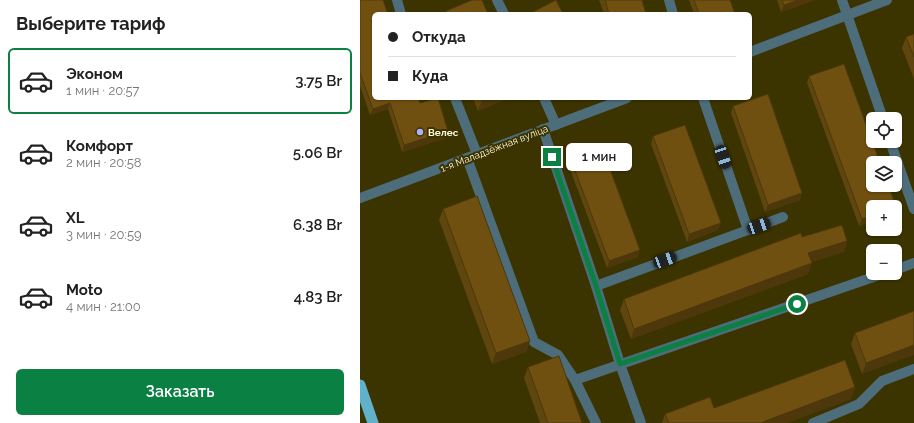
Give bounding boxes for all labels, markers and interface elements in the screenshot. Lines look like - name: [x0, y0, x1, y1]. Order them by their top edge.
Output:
- text: Выберите тариф: [16, 13, 166, 34]
- text: Откуда: [412, 28, 466, 46]
- icon: car: [18, 63, 54, 99]
- text: Эконом: [66, 65, 123, 83]
- text: Куда: [412, 67, 448, 85]
- text: 3.75 Br: [295, 72, 342, 90]
- text: 1 мин · 20:57: [66, 83, 140, 98]
- map controls: [866, 112, 902, 280]
- button: locate: [866, 112, 902, 148]
- street label: 1-я Маладзёжная вуліца: [439, 123, 550, 174]
- marker: Велес: [415, 127, 425, 137]
- place label: Велес: [428, 127, 459, 138]
- icon: car: [18, 135, 54, 171]
- text: Комфорт: [66, 137, 133, 155]
- callout: 1 мин: [566, 143, 632, 171]
- text: 5.06 Br: [293, 144, 342, 162]
- car: [713, 144, 733, 170]
- route end: [543, 148, 561, 166]
- text: 1 мин: [582, 149, 616, 164]
- text: 2 мин · 20:58: [66, 155, 142, 170]
- button: layers: [866, 156, 902, 192]
- button: +: [866, 200, 902, 236]
- icon: car: [18, 207, 54, 243]
- text: XL: [66, 209, 84, 227]
- text: 6.38 Br: [293, 216, 342, 234]
- car: [746, 216, 772, 236]
- text: 3 мин · 20:59: [66, 227, 142, 242]
- button: −: [866, 244, 902, 280]
- car: [652, 250, 678, 270]
- icon: car: [18, 279, 54, 315]
- text: Moto: [66, 281, 103, 299]
- text: 4.83 Br: [294, 288, 342, 306]
- route start: [788, 295, 806, 313]
- text: 4 мин · 21:00: [66, 299, 141, 314]
- button: Заказать: [16, 369, 344, 415]

